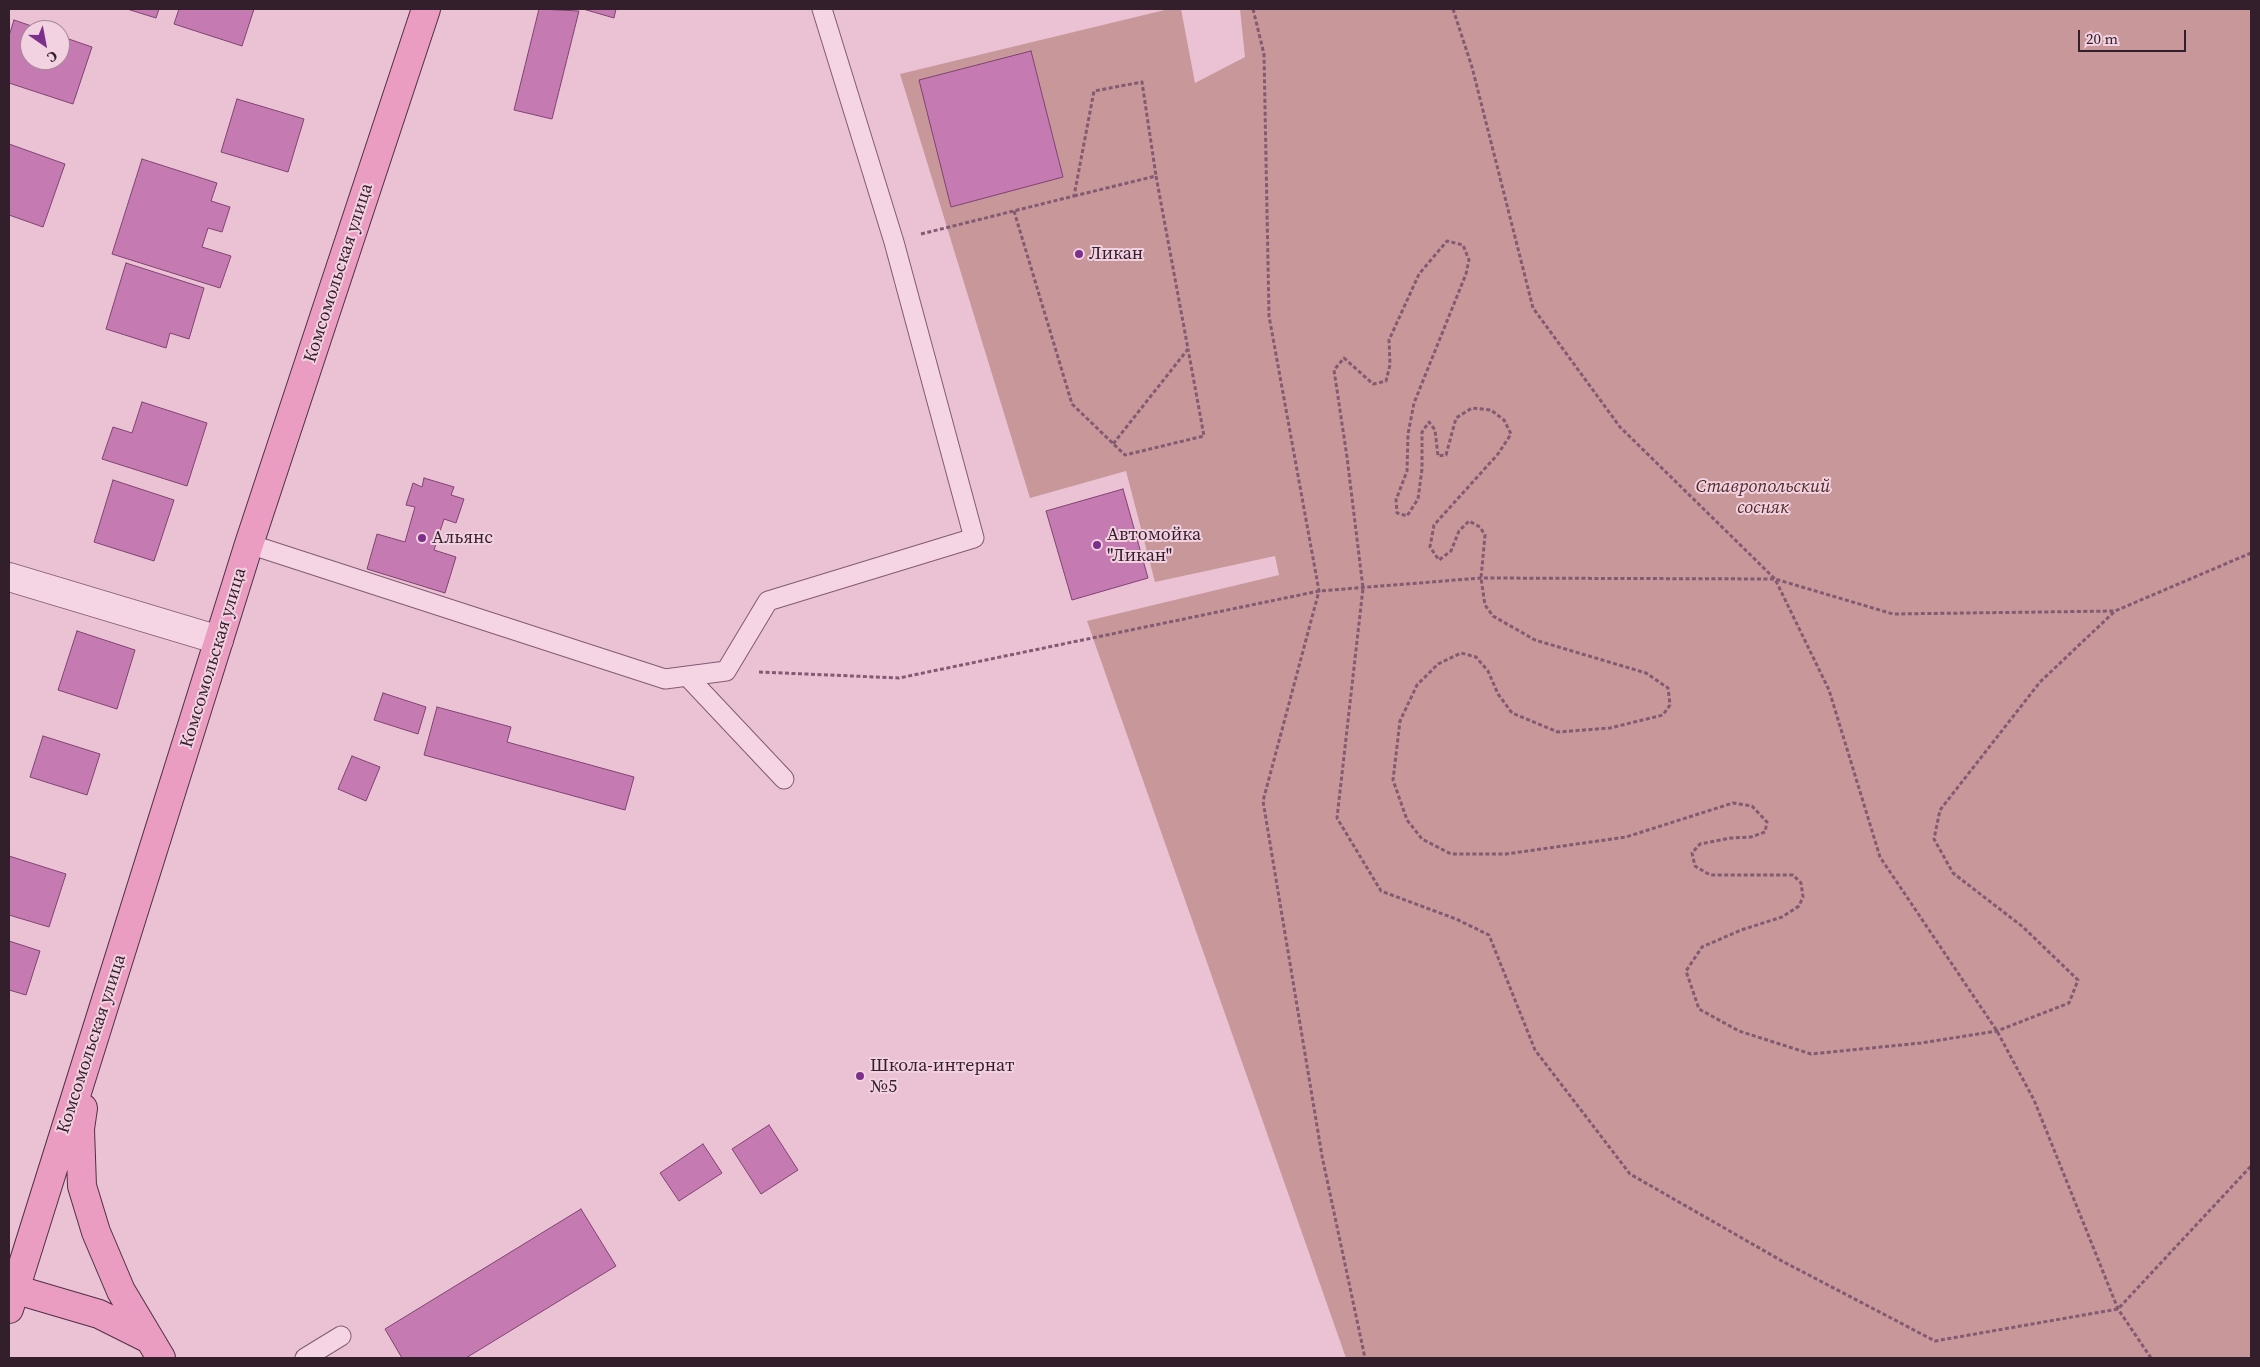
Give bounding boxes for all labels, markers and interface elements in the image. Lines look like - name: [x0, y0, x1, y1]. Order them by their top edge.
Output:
- north arrow: [20, 20, 70, 70]
- scale bar: [2080, 20, 2188, 52]
- text: 20 m: [2086, 28, 2118, 49]
- text: С: [44, 46, 62, 68]
- street label: Комсомольская улица: [300, 181, 378, 365]
- place label: Ликан: [1089, 243, 1143, 265]
- marker: Ликан: [1073, 248, 1085, 260]
- park label: Ставропольский сосняк: [1696, 476, 1830, 518]
- place label: Автомойка "Ликан": [1107, 524, 1201, 566]
- place label: Альянс: [432, 527, 493, 549]
- marker: Альянс: [416, 532, 428, 544]
- marker: Автомойка "Ликан": [1091, 539, 1103, 551]
- street label: Комсомольская улица: [176, 565, 252, 751]
- street label: Комсомольская улица: [53, 952, 131, 1136]
- place label: Школа-интернат №5: [870, 1055, 1014, 1098]
- marker: Школа-интернат №5: [854, 1070, 866, 1082]

